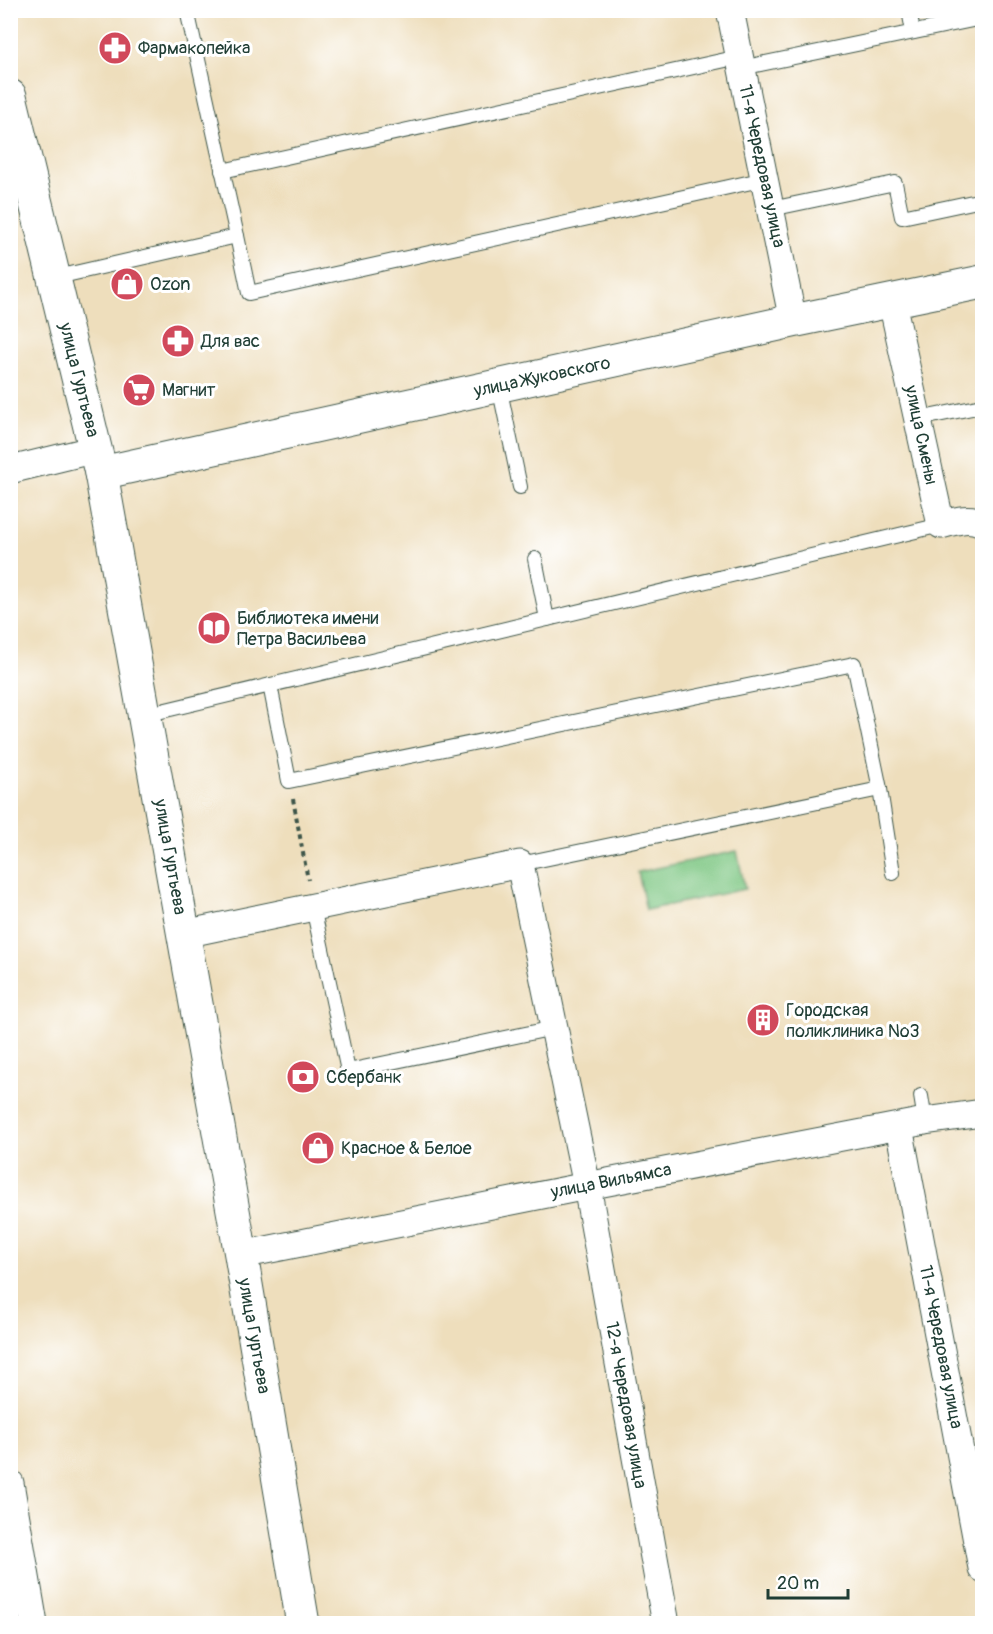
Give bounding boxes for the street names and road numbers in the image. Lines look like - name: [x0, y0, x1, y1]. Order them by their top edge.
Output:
- street label: 11-я Чередовая улица: [733, 82, 791, 250]
- street label: улица Гуртьева: [53, 320, 104, 440]
- street label: улица Жуковского: [471, 351, 613, 403]
- street label: улица Смены: [899, 382, 943, 487]
- street label: улица Гуртьева: [148, 796, 191, 917]
- street label: улица Вильямса: [548, 1158, 673, 1204]
- street label: 11-я Чередовая улица: [914, 1263, 968, 1431]
- street label: улица Гуртьева: [232, 1275, 275, 1396]
- street label: 12-я Чередовая улица: [600, 1320, 652, 1490]

